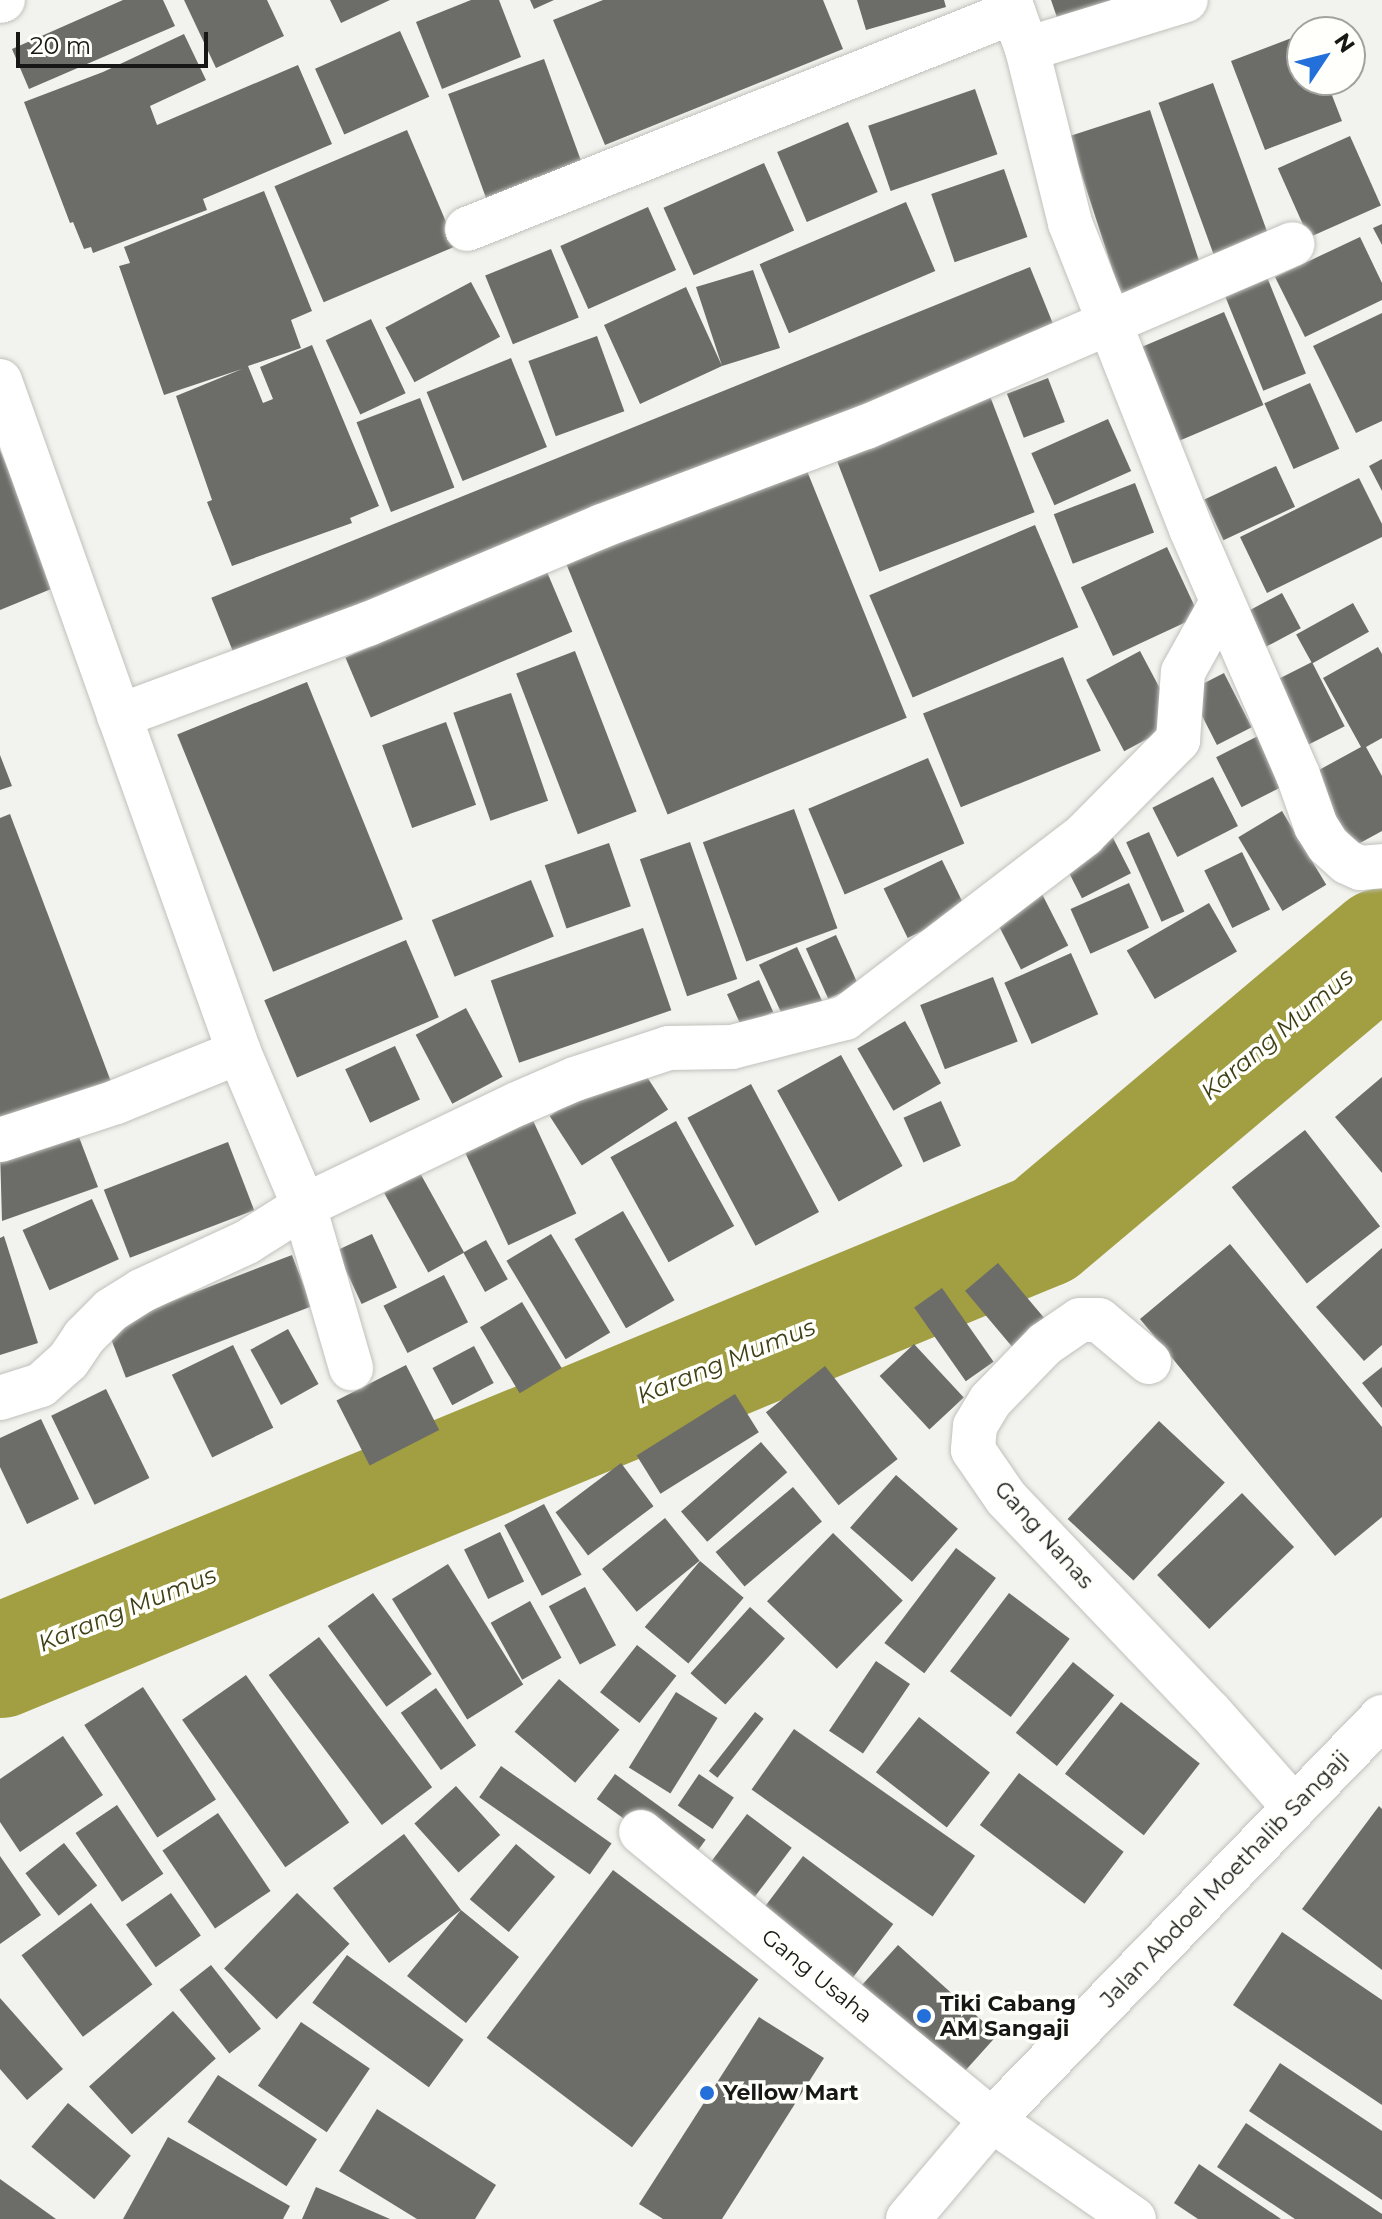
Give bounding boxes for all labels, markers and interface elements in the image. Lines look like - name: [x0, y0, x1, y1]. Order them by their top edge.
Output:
- scale bar: [20, 16, 212, 66]
- north arrow: [1286, 16, 1366, 96]
- text: N: [1328, 28, 1361, 58]
- text: 20 m: [30, 31, 91, 60]
- water label: Karang Mumus: [1195, 962, 1359, 1106]
- water label: Karang Mumus: [633, 1312, 819, 1410]
- street label: Gang Nanas: [989, 1476, 1099, 1594]
- water label: Karang Mumus: [34, 1560, 220, 1658]
- street label: Jalan Abdoel Moethalib Sangaji: [1095, 1745, 1355, 2013]
- street label: Gang Usaha: [756, 1923, 878, 2029]
- place label: Tiki Cabang AM Sangaji: [940, 1990, 1076, 2042]
- marker: Tiki Cabang AM Sangaji: [915, 2007, 933, 2025]
- place label: Yellow Mart: [723, 2080, 859, 2106]
- marker: Yellow Mart: [698, 2084, 716, 2102]

